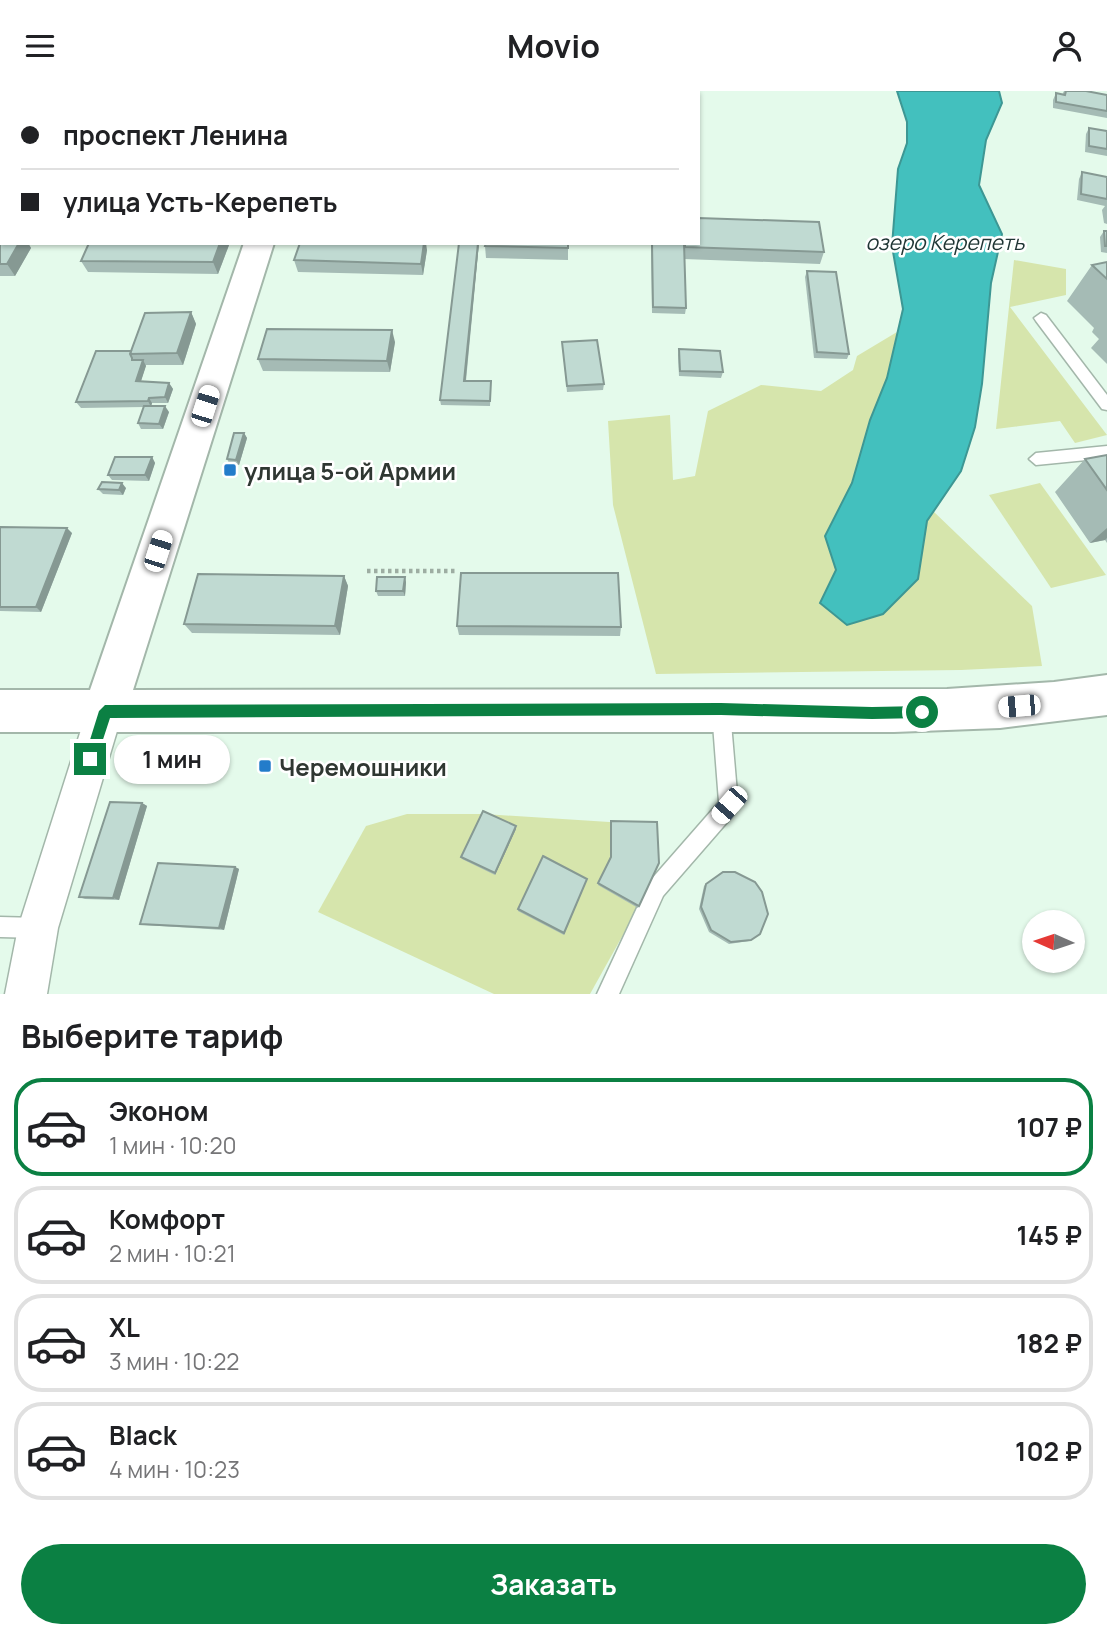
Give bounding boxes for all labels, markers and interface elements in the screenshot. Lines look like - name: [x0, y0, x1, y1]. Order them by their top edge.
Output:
- text: Movio: [507, 24, 600, 68]
- icon: menu: [21, 27, 59, 65]
- icon: person: [1048, 27, 1086, 65]
- text: проспект Ленина: [63, 117, 288, 153]
- text: улица Усть-Керепеть: [63, 184, 338, 220]
- water label: озеро Керепеть: [866, 228, 1025, 256]
- car: [189, 383, 222, 429]
- place label: улица 5-ой Армии: [244, 454, 456, 487]
- marker: улица 5-ой Армии: [222, 462, 238, 478]
- car: [142, 528, 175, 574]
- car: [998, 694, 1041, 718]
- route start: [906, 696, 938, 728]
- callout: 1 мин: [114, 735, 230, 783]
- route end: [74, 743, 106, 775]
- text: 1 мин: [142, 743, 202, 775]
- place label: Черемошники: [279, 750, 447, 783]
- marker: Черемошники: [257, 758, 273, 774]
- car: [708, 782, 751, 828]
- north arrow: [1022, 910, 1085, 973]
- map controls: [1022, 910, 1085, 973]
- text: Выберите тариф: [21, 1014, 283, 1058]
- text: Эконом: [109, 1093, 209, 1129]
- icon: car: [25, 1096, 88, 1159]
- text: 107 ₽: [1017, 1109, 1082, 1145]
- text: 1 мин · 10:20: [109, 1129, 237, 1161]
- text: Комфорт: [109, 1201, 225, 1237]
- icon: car: [25, 1204, 88, 1267]
- text: 145 ₽: [1017, 1217, 1082, 1253]
- text: 2 мин · 10:21: [109, 1237, 236, 1269]
- text: XL: [109, 1309, 140, 1345]
- icon: car: [25, 1312, 88, 1375]
- text: 182 ₽: [1016, 1325, 1082, 1361]
- text: 3 мин · 10:22: [109, 1345, 239, 1377]
- text: Black: [109, 1417, 177, 1453]
- icon: car: [25, 1420, 88, 1483]
- text: 102 ₽: [1015, 1433, 1082, 1469]
- text: 4 мин · 10:23: [109, 1453, 240, 1485]
- button: Заказать: [21, 1544, 1086, 1624]

